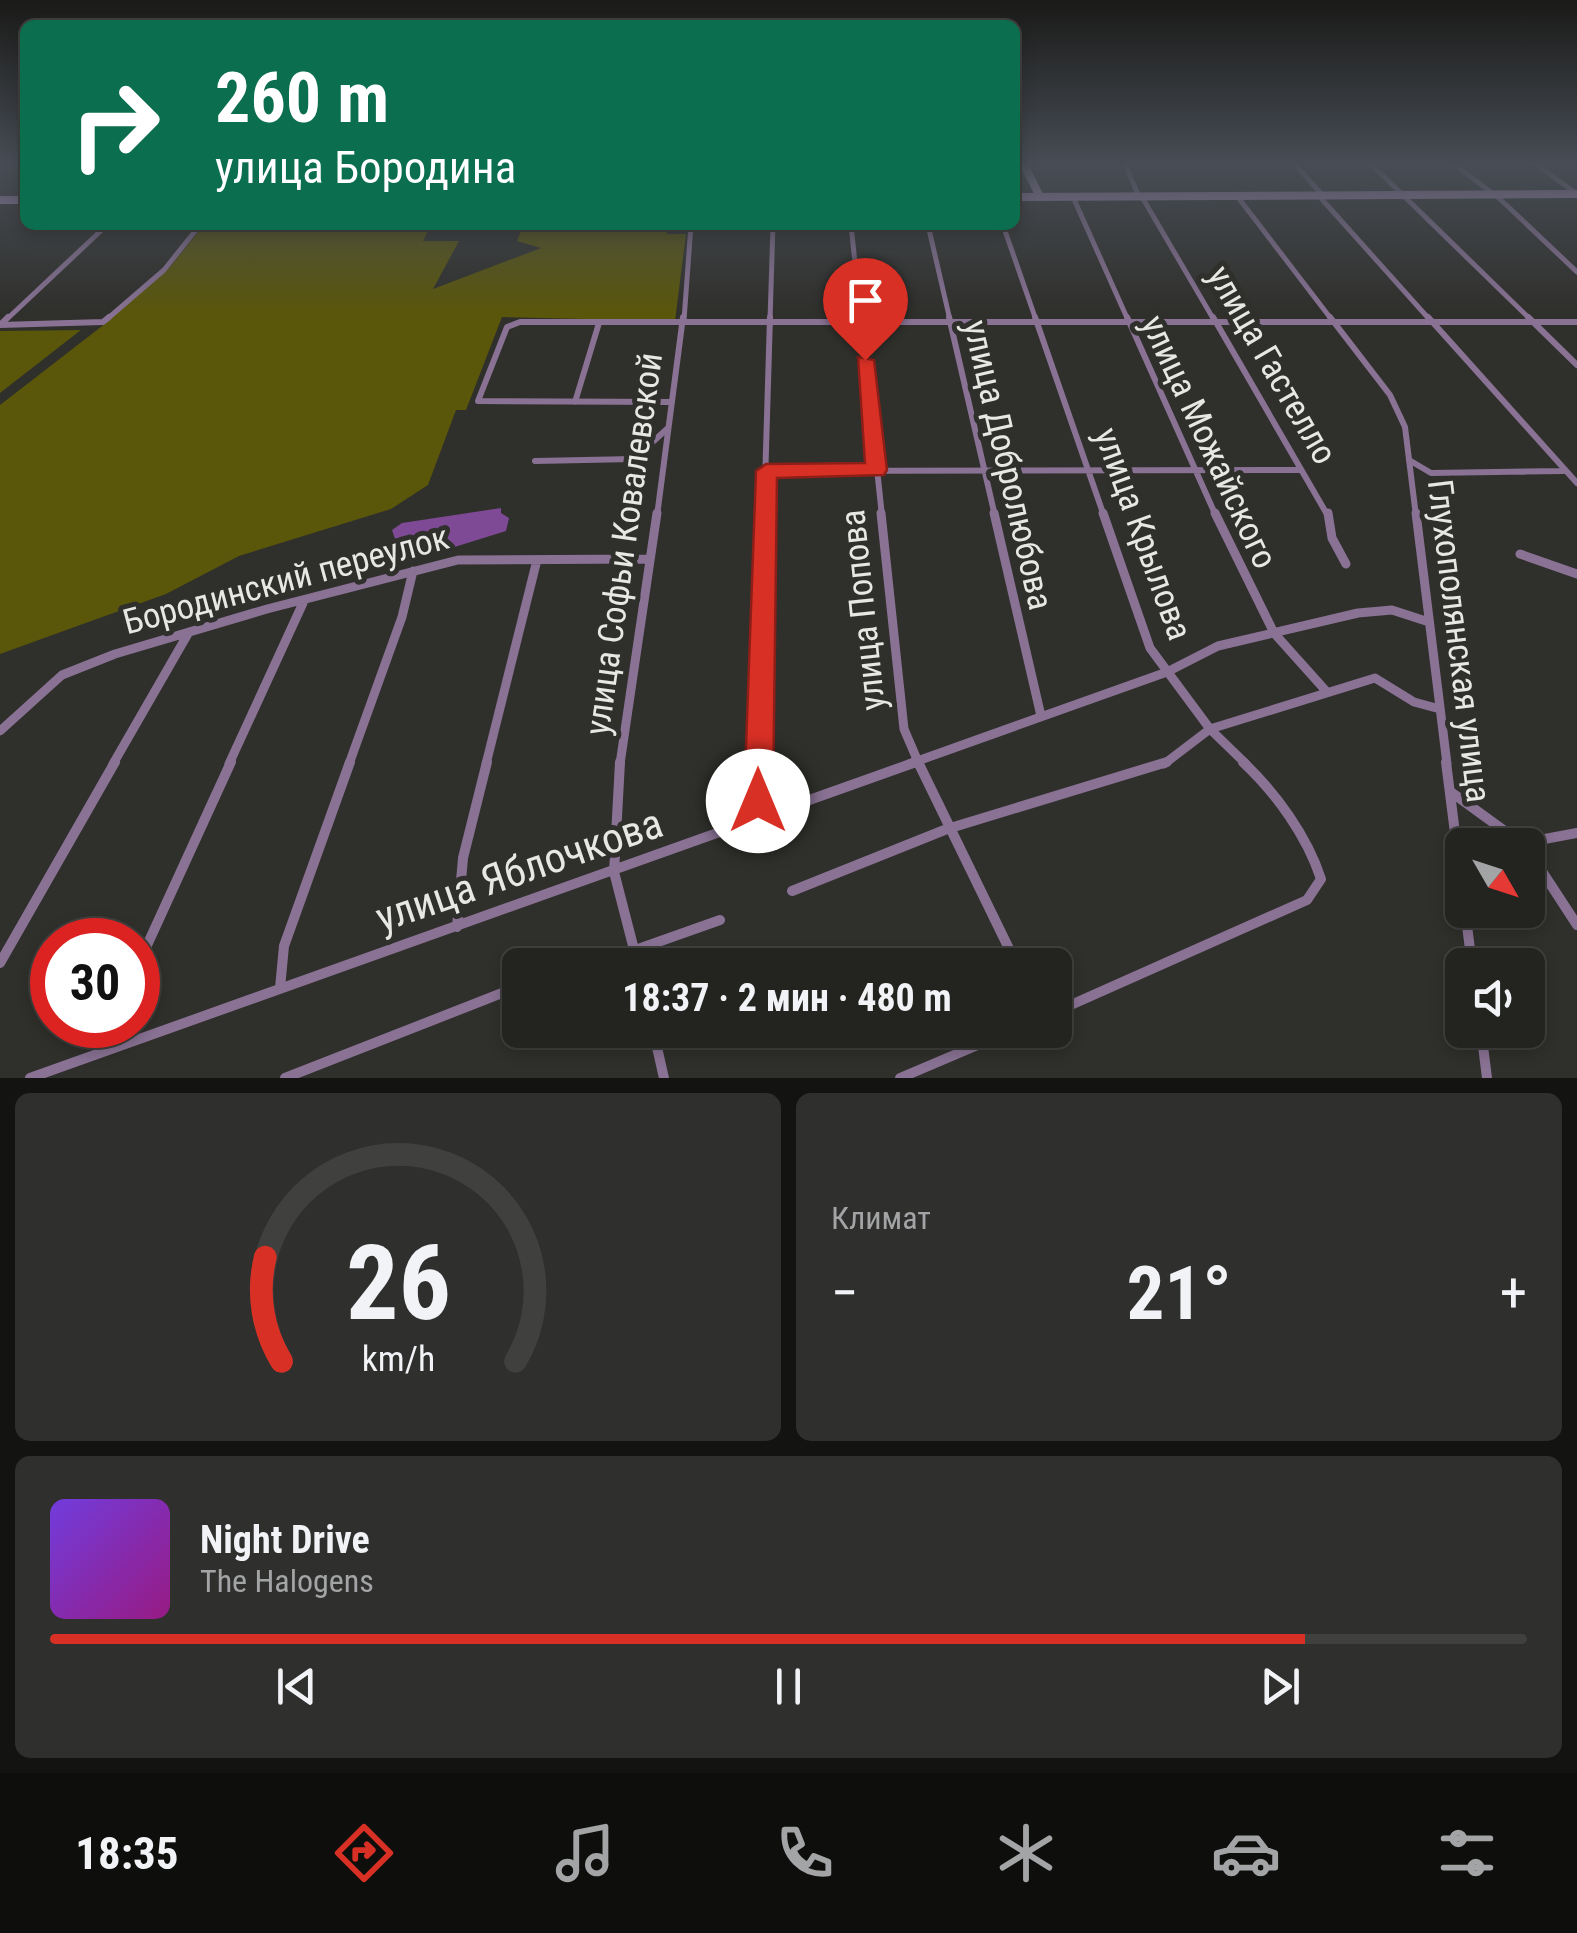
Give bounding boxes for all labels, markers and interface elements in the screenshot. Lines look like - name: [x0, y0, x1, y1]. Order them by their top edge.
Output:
- text: 260 m: [215, 57, 389, 139]
- icon: right: [50, 60, 180, 190]
- text: улица Бородина: [215, 141, 516, 194]
- pin: [823, 258, 908, 361]
- street label: улица Гастелло: [1199, 258, 1345, 472]
- icon: arrive: [838, 273, 893, 328]
- street label: улица Можайского: [1132, 309, 1286, 575]
- street label: улица Добролюбова: [955, 316, 1061, 614]
- street label: улица Софьи Ковалевской: [577, 350, 671, 738]
- street label: улица Крылова: [1086, 422, 1200, 646]
- street label: Глухополянская улица: [1419, 477, 1499, 805]
- street label: улица Попова: [832, 508, 894, 712]
- street label: Бородинский переулок: [119, 517, 453, 643]
- position arrow: [706, 749, 810, 853]
- street label: улица Яблочкова: [369, 798, 669, 942]
- north arrow: [1445, 828, 1545, 928]
- map controls: [1445, 828, 1545, 1048]
- speed limit sign: 30: [30, 918, 160, 1048]
- button: sound: [1445, 948, 1545, 1048]
- text: 18:37 · 2 мин · 480 m: [622, 976, 952, 1020]
- text: Климат: [831, 1199, 931, 1237]
- text: 26: [345, 1223, 451, 1344]
- text: 21°: [1127, 1249, 1232, 1337]
- text: −: [831, 1261, 859, 1325]
- text: +: [1500, 1261, 1527, 1325]
- text: km/h: [361, 1338, 435, 1380]
- text: Night Drive: [200, 1518, 370, 1562]
- text: The Halogens: [200, 1562, 374, 1600]
- icon: previous: [269, 1659, 324, 1714]
- icon: pause: [761, 1659, 816, 1714]
- icon: next: [1253, 1659, 1308, 1714]
- icon: directions: [329, 1818, 399, 1888]
- icon: music: [550, 1818, 620, 1888]
- icon: phone: [770, 1818, 840, 1888]
- icon: climate: [991, 1818, 1061, 1888]
- icon: car: [1211, 1818, 1281, 1888]
- icon: filters: [1432, 1818, 1502, 1888]
- text: 18:35: [75, 1827, 179, 1880]

